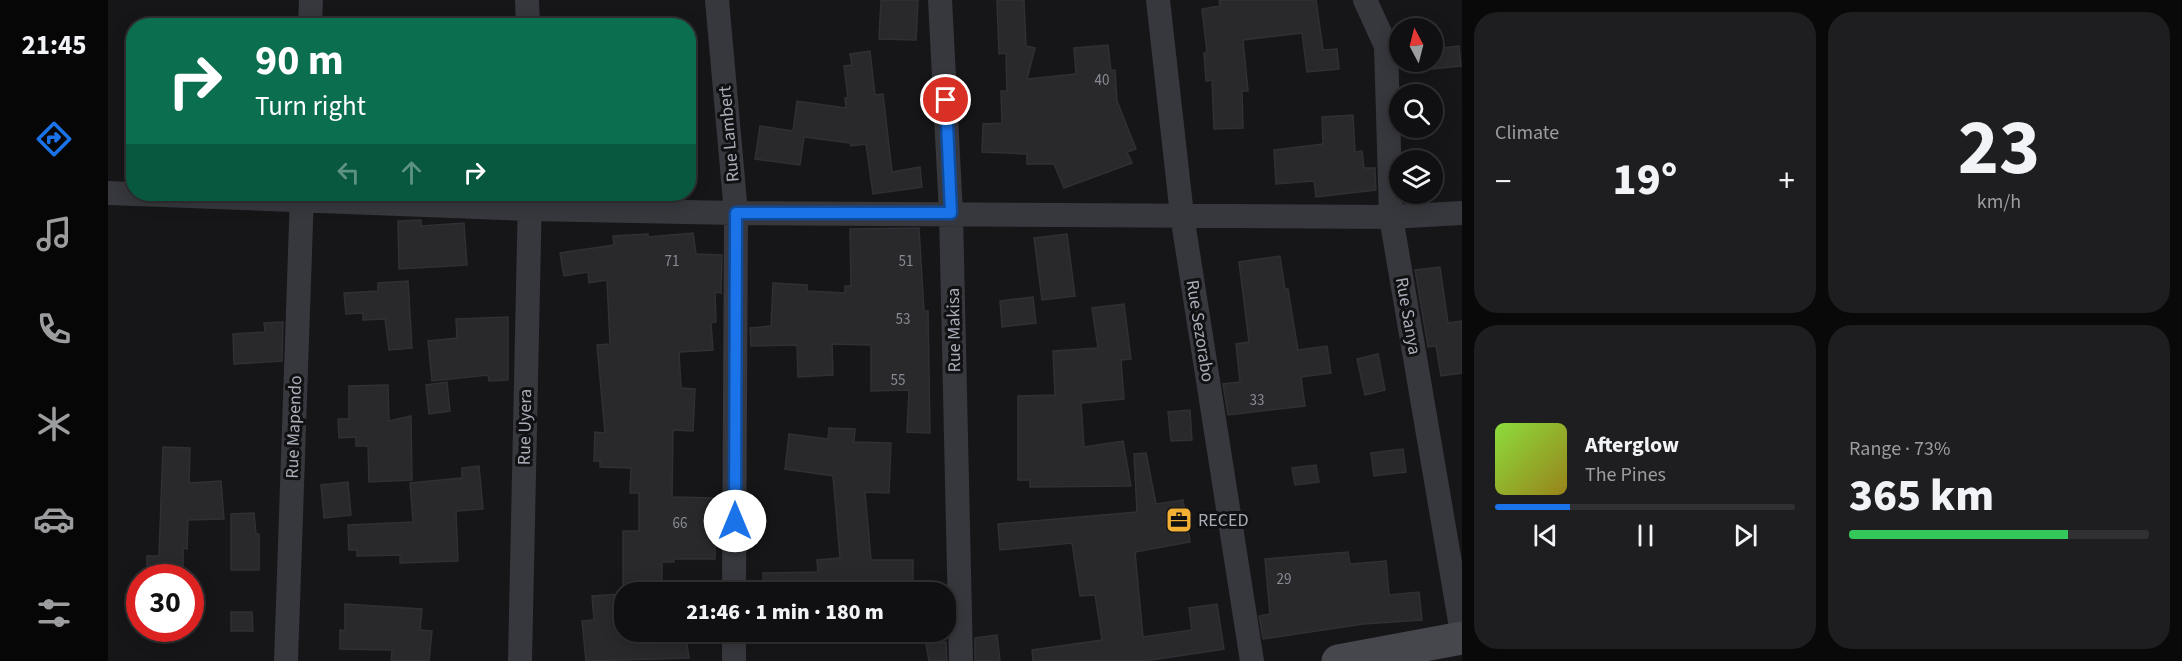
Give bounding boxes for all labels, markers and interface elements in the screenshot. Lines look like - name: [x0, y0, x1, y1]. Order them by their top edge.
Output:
- north arrow: [1389, 18, 1443, 72]
- map controls: [1389, 18, 1443, 204]
- text: 21:45: [21, 26, 87, 65]
- text: 90 m: [255, 31, 344, 91]
- icon: right: [156, 42, 234, 120]
- house number: 40: [1095, 70, 1109, 91]
- pin: [920, 74, 971, 125]
- icon: arrive: [929, 83, 962, 116]
- button: search: [1389, 84, 1443, 138]
- street label: Rue Lambert: [712, 85, 746, 183]
- text: Turn right: [255, 87, 366, 126]
- text: 23: [1958, 93, 2040, 204]
- icon: directions: [33, 118, 75, 160]
- text: Climate: [1495, 119, 1559, 147]
- text: 19°: [1613, 148, 1677, 212]
- button: layers: [1389, 150, 1443, 204]
- icon: left: [332, 156, 365, 189]
- icon: ahead: [395, 156, 428, 189]
- icon: right: [458, 156, 491, 189]
- text: −: [1495, 158, 1511, 205]
- text: +: [1779, 158, 1795, 205]
- text: km/h: [1977, 188, 2021, 216]
- icon: music: [33, 213, 75, 255]
- house number: 71: [665, 251, 679, 272]
- house number: 51: [899, 251, 913, 272]
- street label: Rue Sanya: [1389, 275, 1427, 357]
- street label: Rue Sezorabo: [1180, 278, 1220, 384]
- street label: Rue Makisa: [941, 287, 967, 373]
- icon: phone: [33, 308, 75, 350]
- house number: 53: [896, 309, 910, 330]
- house number: 55: [891, 370, 905, 391]
- street label: Rue Mapendo: [280, 375, 308, 479]
- street label: Rue Uyera: [512, 389, 538, 465]
- house number: 33: [1250, 390, 1264, 411]
- icon: climate: [33, 403, 75, 445]
- text: Afterglow: [1585, 429, 1679, 461]
- text: Range · 73%: [1849, 435, 1950, 463]
- text: The Pines: [1585, 461, 1666, 489]
- text: 365 km: [1849, 464, 1994, 528]
- position arrow: [703, 489, 767, 553]
- icon: car: [33, 498, 75, 540]
- office icon: RECED: [1164, 505, 1194, 535]
- place label: RECED: [1198, 508, 1249, 533]
- house number: 66: [673, 513, 687, 534]
- icon: previous: [1529, 519, 1562, 552]
- icon: pause: [1629, 519, 1662, 552]
- icon: next: [1729, 519, 1762, 552]
- speed limit sign: 30: [126, 564, 204, 642]
- house number: 29: [1277, 569, 1291, 590]
- icon: filters: [33, 592, 75, 634]
- text: 21:46 · 1 min · 180 m: [686, 596, 884, 628]

